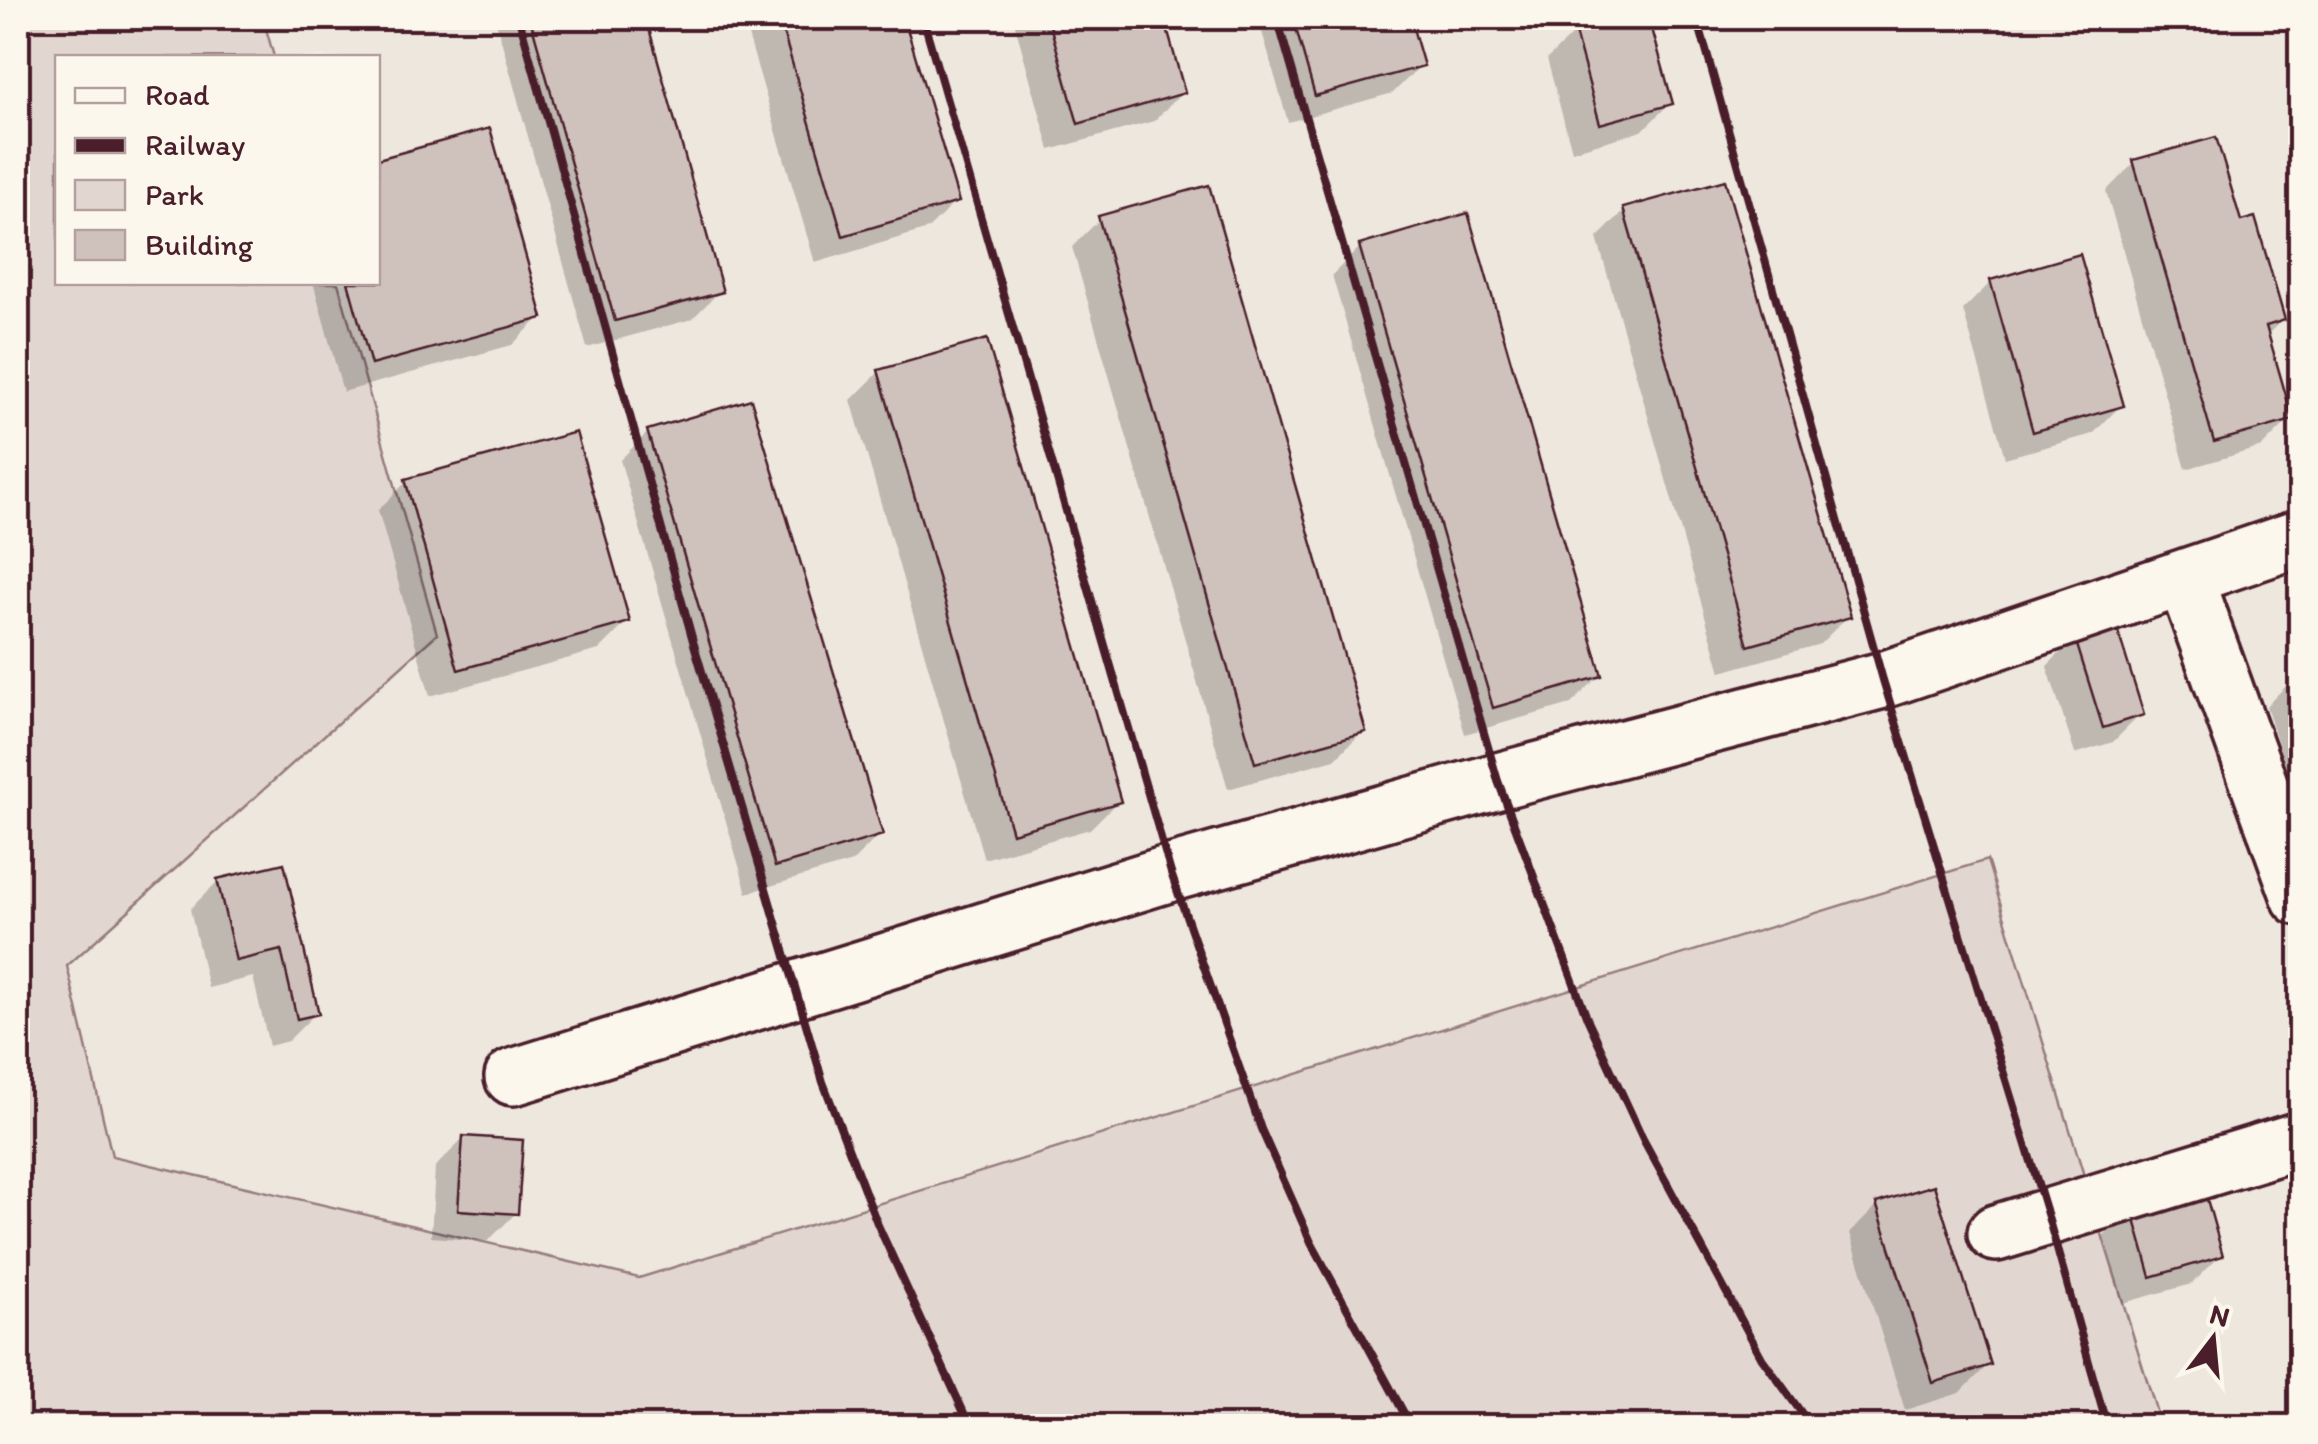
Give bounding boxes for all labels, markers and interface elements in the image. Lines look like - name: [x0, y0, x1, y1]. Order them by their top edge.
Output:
- legend: [55, 55, 380, 285]
- text: Road: [145, 76, 210, 113]
- text: Railway: [145, 126, 245, 163]
- text: Park: [145, 176, 204, 213]
- text: Building: [145, 226, 254, 263]
- north arrow: [2163, 1289, 2263, 1389]
- text: N: [2206, 1296, 2234, 1334]

